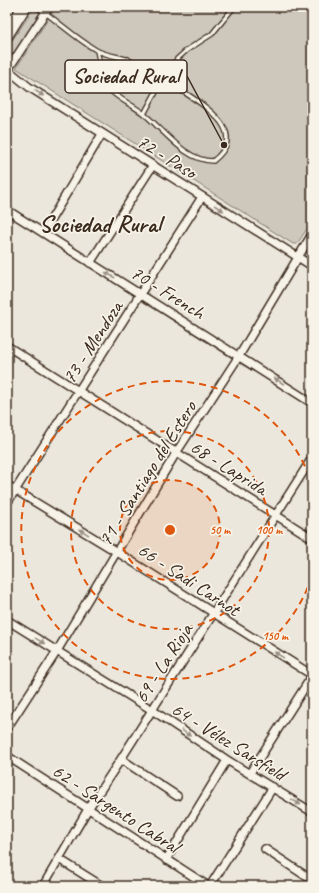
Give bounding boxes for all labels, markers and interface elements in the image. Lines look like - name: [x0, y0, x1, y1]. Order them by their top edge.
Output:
- callout: Sociedad Rural: [65, 60, 187, 93]
- text: Sociedad Rural: [73, 63, 184, 89]
- one-way arrow: [33, 90, 45, 97]
- street label: 72 - Paso: [132, 129, 203, 185]
- one-way arrow: [214, 204, 224, 212]
- district label: Sociedad Rural: [39, 209, 166, 239]
- street label: 70 - French: [126, 260, 211, 326]
- one-way arrow: [104, 272, 116, 279]
- street label: 73 - Mendoza: [56, 295, 129, 388]
- one-way arrow: [273, 378, 285, 385]
- street label: 71 - Santiago del Estero: [93, 395, 203, 550]
- street label: 68 - Laprida: [186, 434, 273, 502]
- text: 50 m: [210, 522, 231, 538]
- text: 100 m: [256, 522, 283, 538]
- centre of rings: [163, 523, 177, 537]
- one-way arrow: [78, 528, 90, 535]
- street label: 66 - Sadi Carnot: [133, 537, 246, 623]
- street label: 69 - La Rioja: [128, 618, 199, 708]
- text: 150 m: [262, 628, 289, 644]
- one-way arrow: [34, 637, 46, 644]
- one-way arrow: [273, 651, 285, 658]
- street label: 64 - Vélez Sarsfield: [167, 696, 293, 788]
- one-way arrow: [180, 729, 191, 737]
- street label: 62 - Sargento Cabral: [48, 758, 187, 861]
- one-way arrow: [290, 798, 302, 805]

